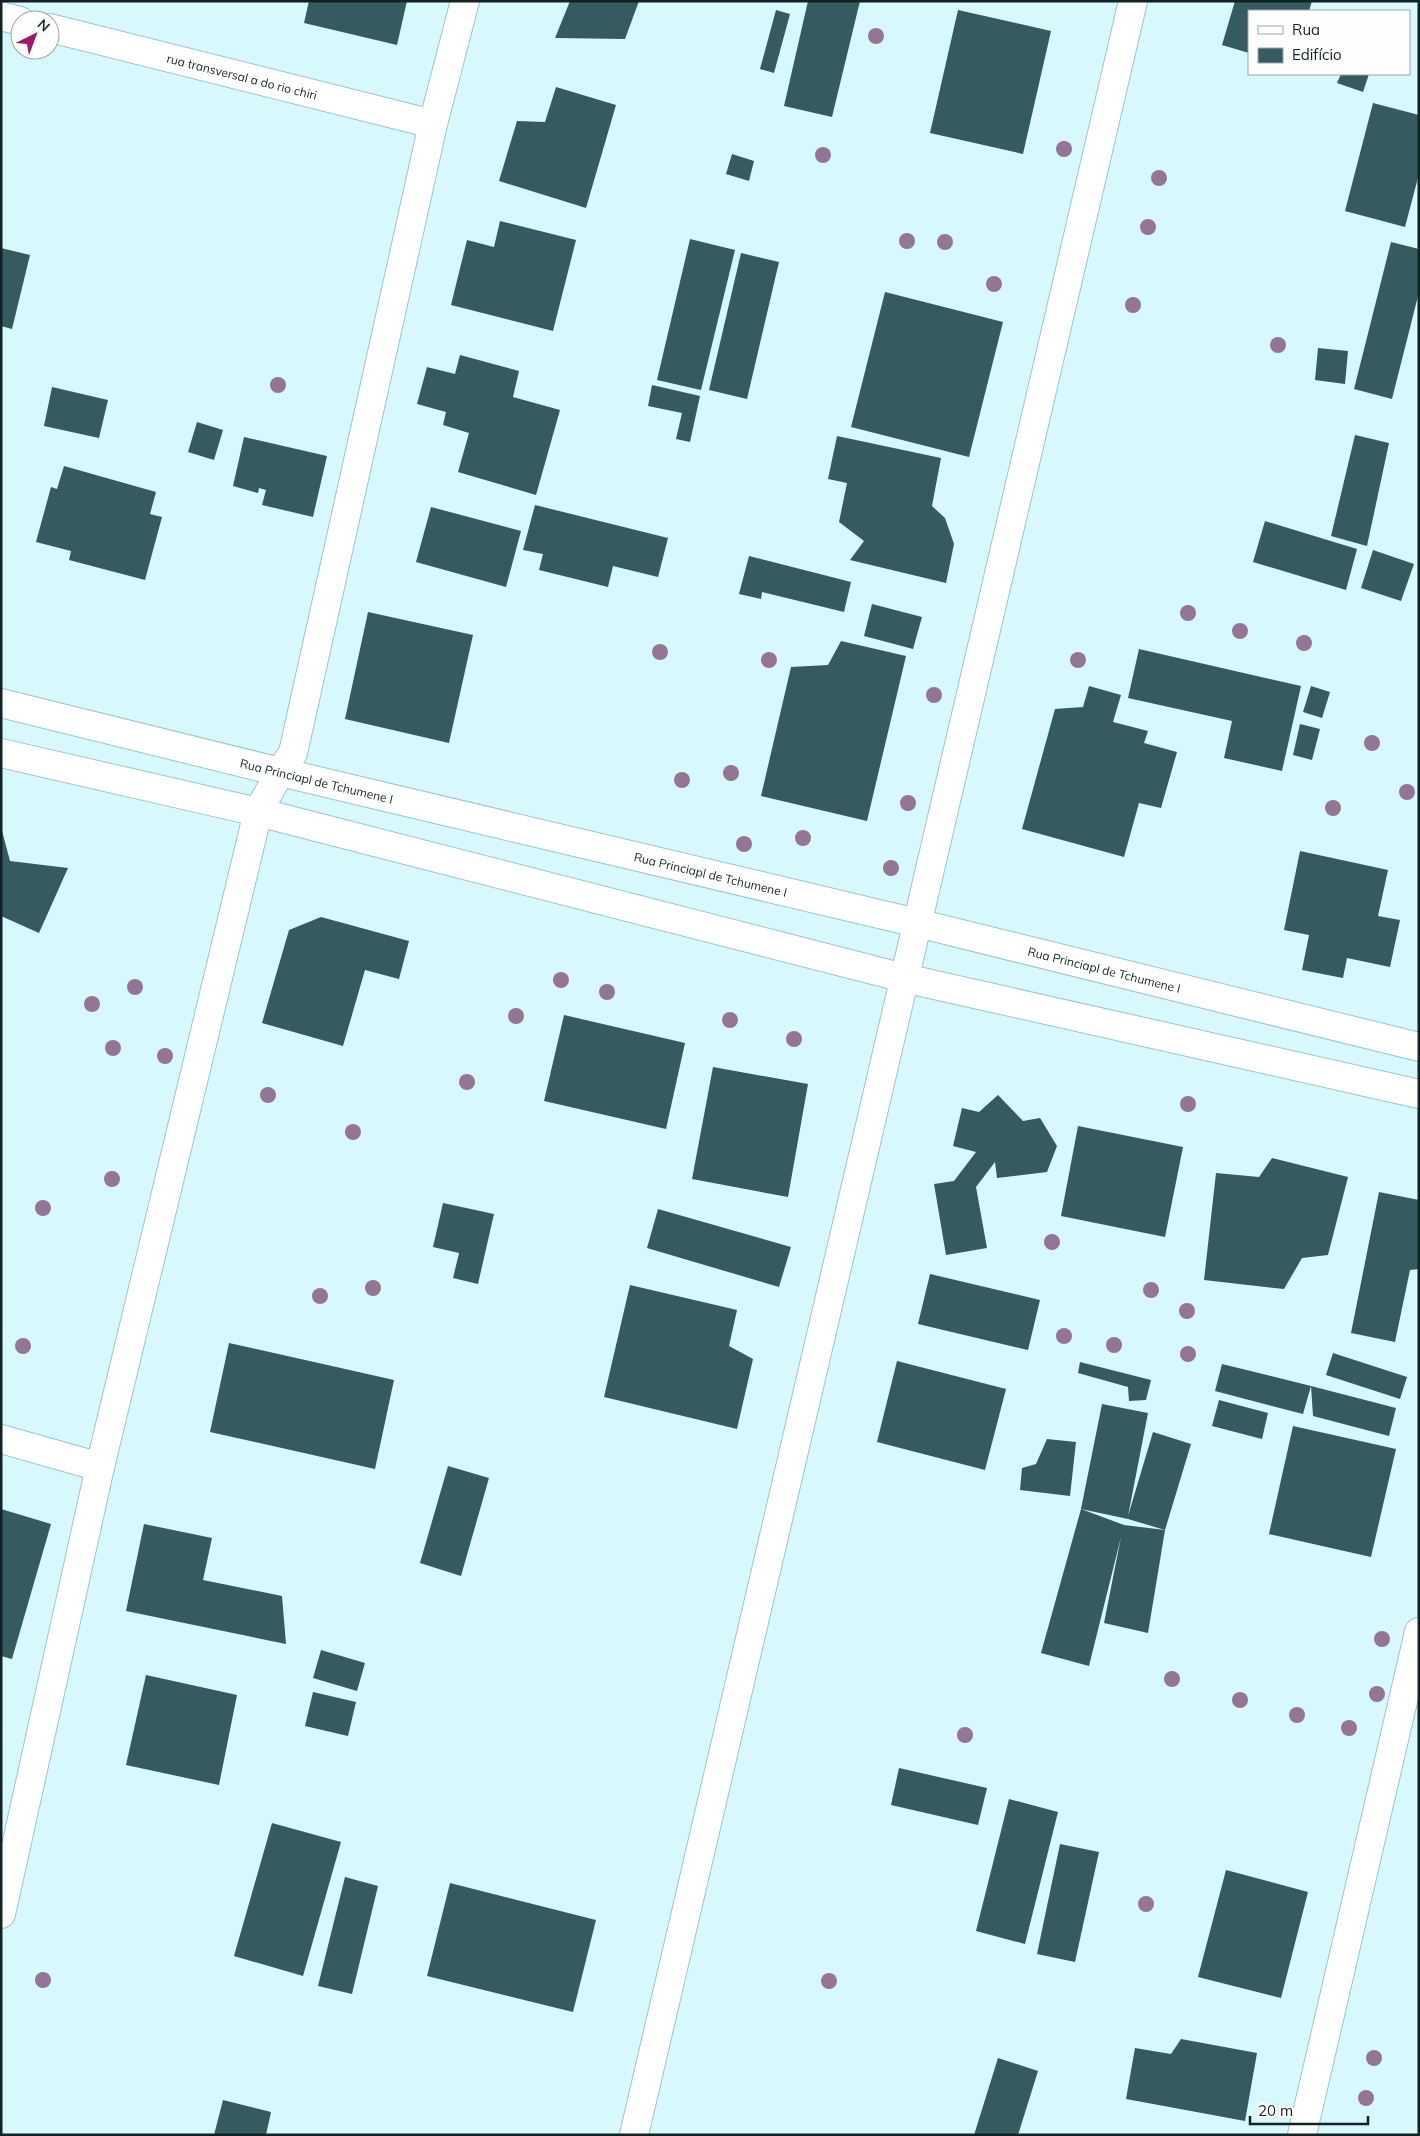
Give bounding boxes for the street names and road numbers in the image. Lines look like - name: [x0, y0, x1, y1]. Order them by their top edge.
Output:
- street label: rua transversal a do rio chiri: [165, 50, 319, 102]
- street label: Rua Princiapl de Tchumene I: [239, 755, 395, 806]
- street label: Rua Princiapl de Tchumene I: [633, 849, 789, 899]
- street label: Rua Princiapl de Tchumene I: [1026, 943, 1182, 995]

